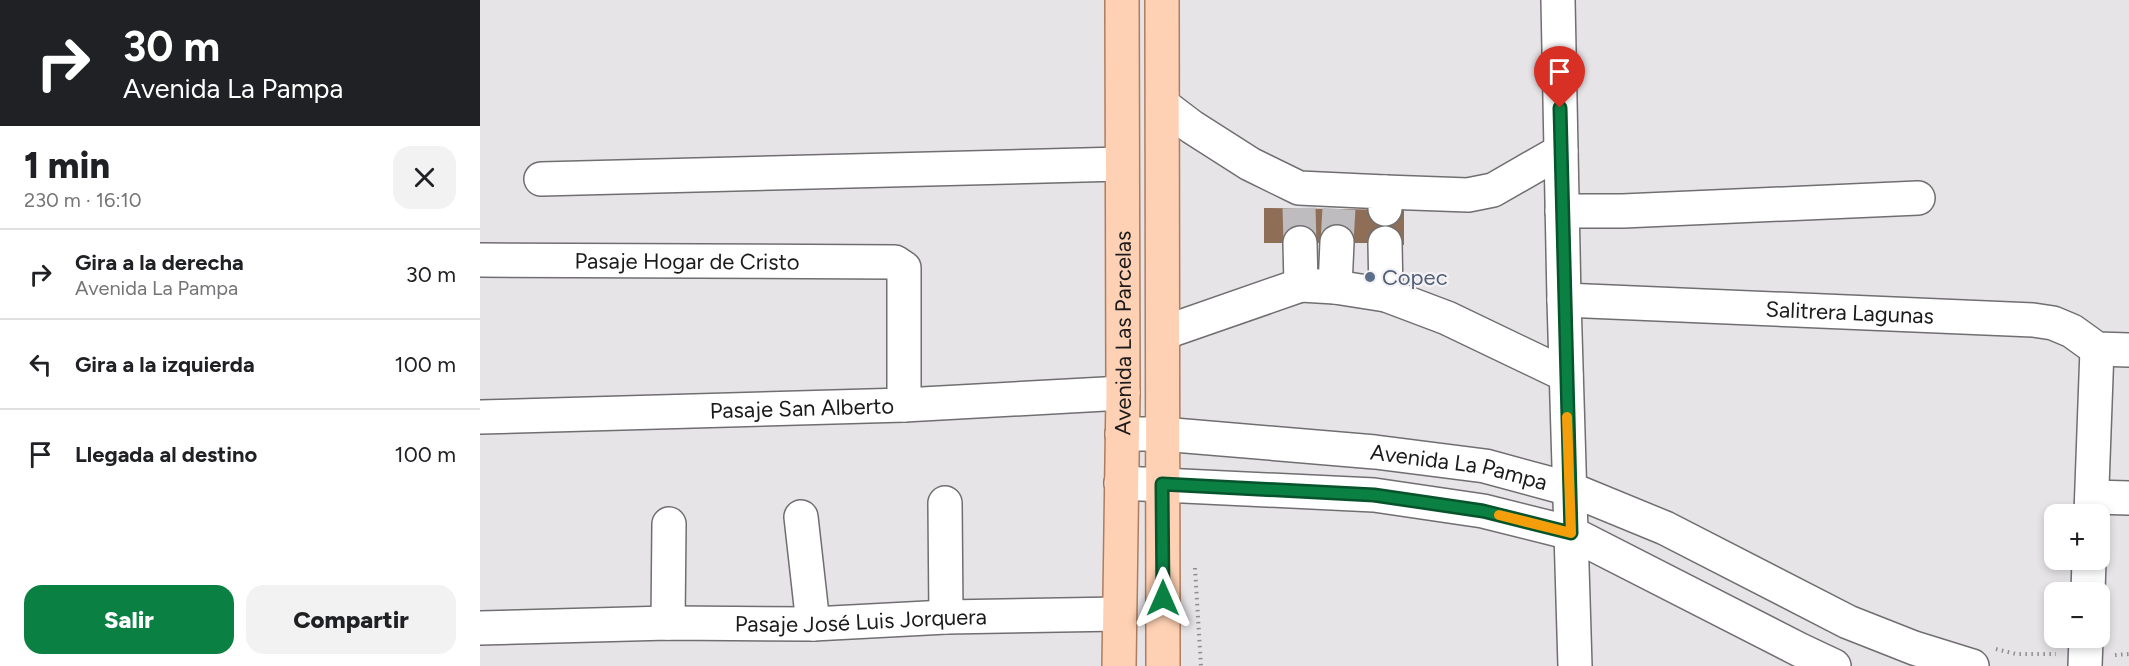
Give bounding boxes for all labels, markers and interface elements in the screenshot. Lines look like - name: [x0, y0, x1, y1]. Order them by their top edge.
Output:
- text: 30 m: [123, 21, 220, 72]
- icon: right: [24, 24, 102, 102]
- pin: [1534, 46, 1585, 108]
- icon: arrive: [1543, 55, 1576, 88]
- text: Avenida La Pampa: [123, 72, 343, 105]
- text: 1 min: [24, 144, 110, 187]
- button: close: [393, 146, 456, 209]
- text: 230 m · 16:10: [24, 188, 142, 212]
- street label: Avenida Las Parcelas: [1109, 231, 1137, 436]
- street label: Pasaje Hogar de Cristo: [574, 247, 800, 275]
- text: Gira a la derecha: [75, 249, 244, 276]
- icon: right: [24, 258, 57, 291]
- text: 30 m: [406, 261, 456, 288]
- place label: Copec: [1382, 264, 1448, 291]
- marker: Copec: [1363, 270, 1377, 284]
- text: Avenida La Pampa: [75, 276, 238, 300]
- street label: Salitrera Lagunas: [1765, 295, 1934, 329]
- icon: left: [24, 348, 57, 381]
- text: Gira a la izquierda: [75, 351, 255, 378]
- text: 100 m: [395, 351, 456, 378]
- street label: Pasaje San Alberto: [709, 392, 894, 424]
- icon: arrive: [24, 438, 57, 471]
- street label: Avenida La Pampa: [1369, 438, 1550, 496]
- text: Llegada al destino: [75, 441, 257, 468]
- text: 100 m: [395, 441, 456, 468]
- map controls: [2044, 504, 2110, 648]
- button: +: [2044, 504, 2110, 570]
- position arrow: [1131, 566, 1195, 630]
- button: −: [2044, 582, 2110, 648]
- button: Salir: [24, 585, 234, 654]
- button: Compartir: [246, 585, 456, 654]
- street label: Pasaje José Luis Jorquera: [735, 603, 987, 638]

